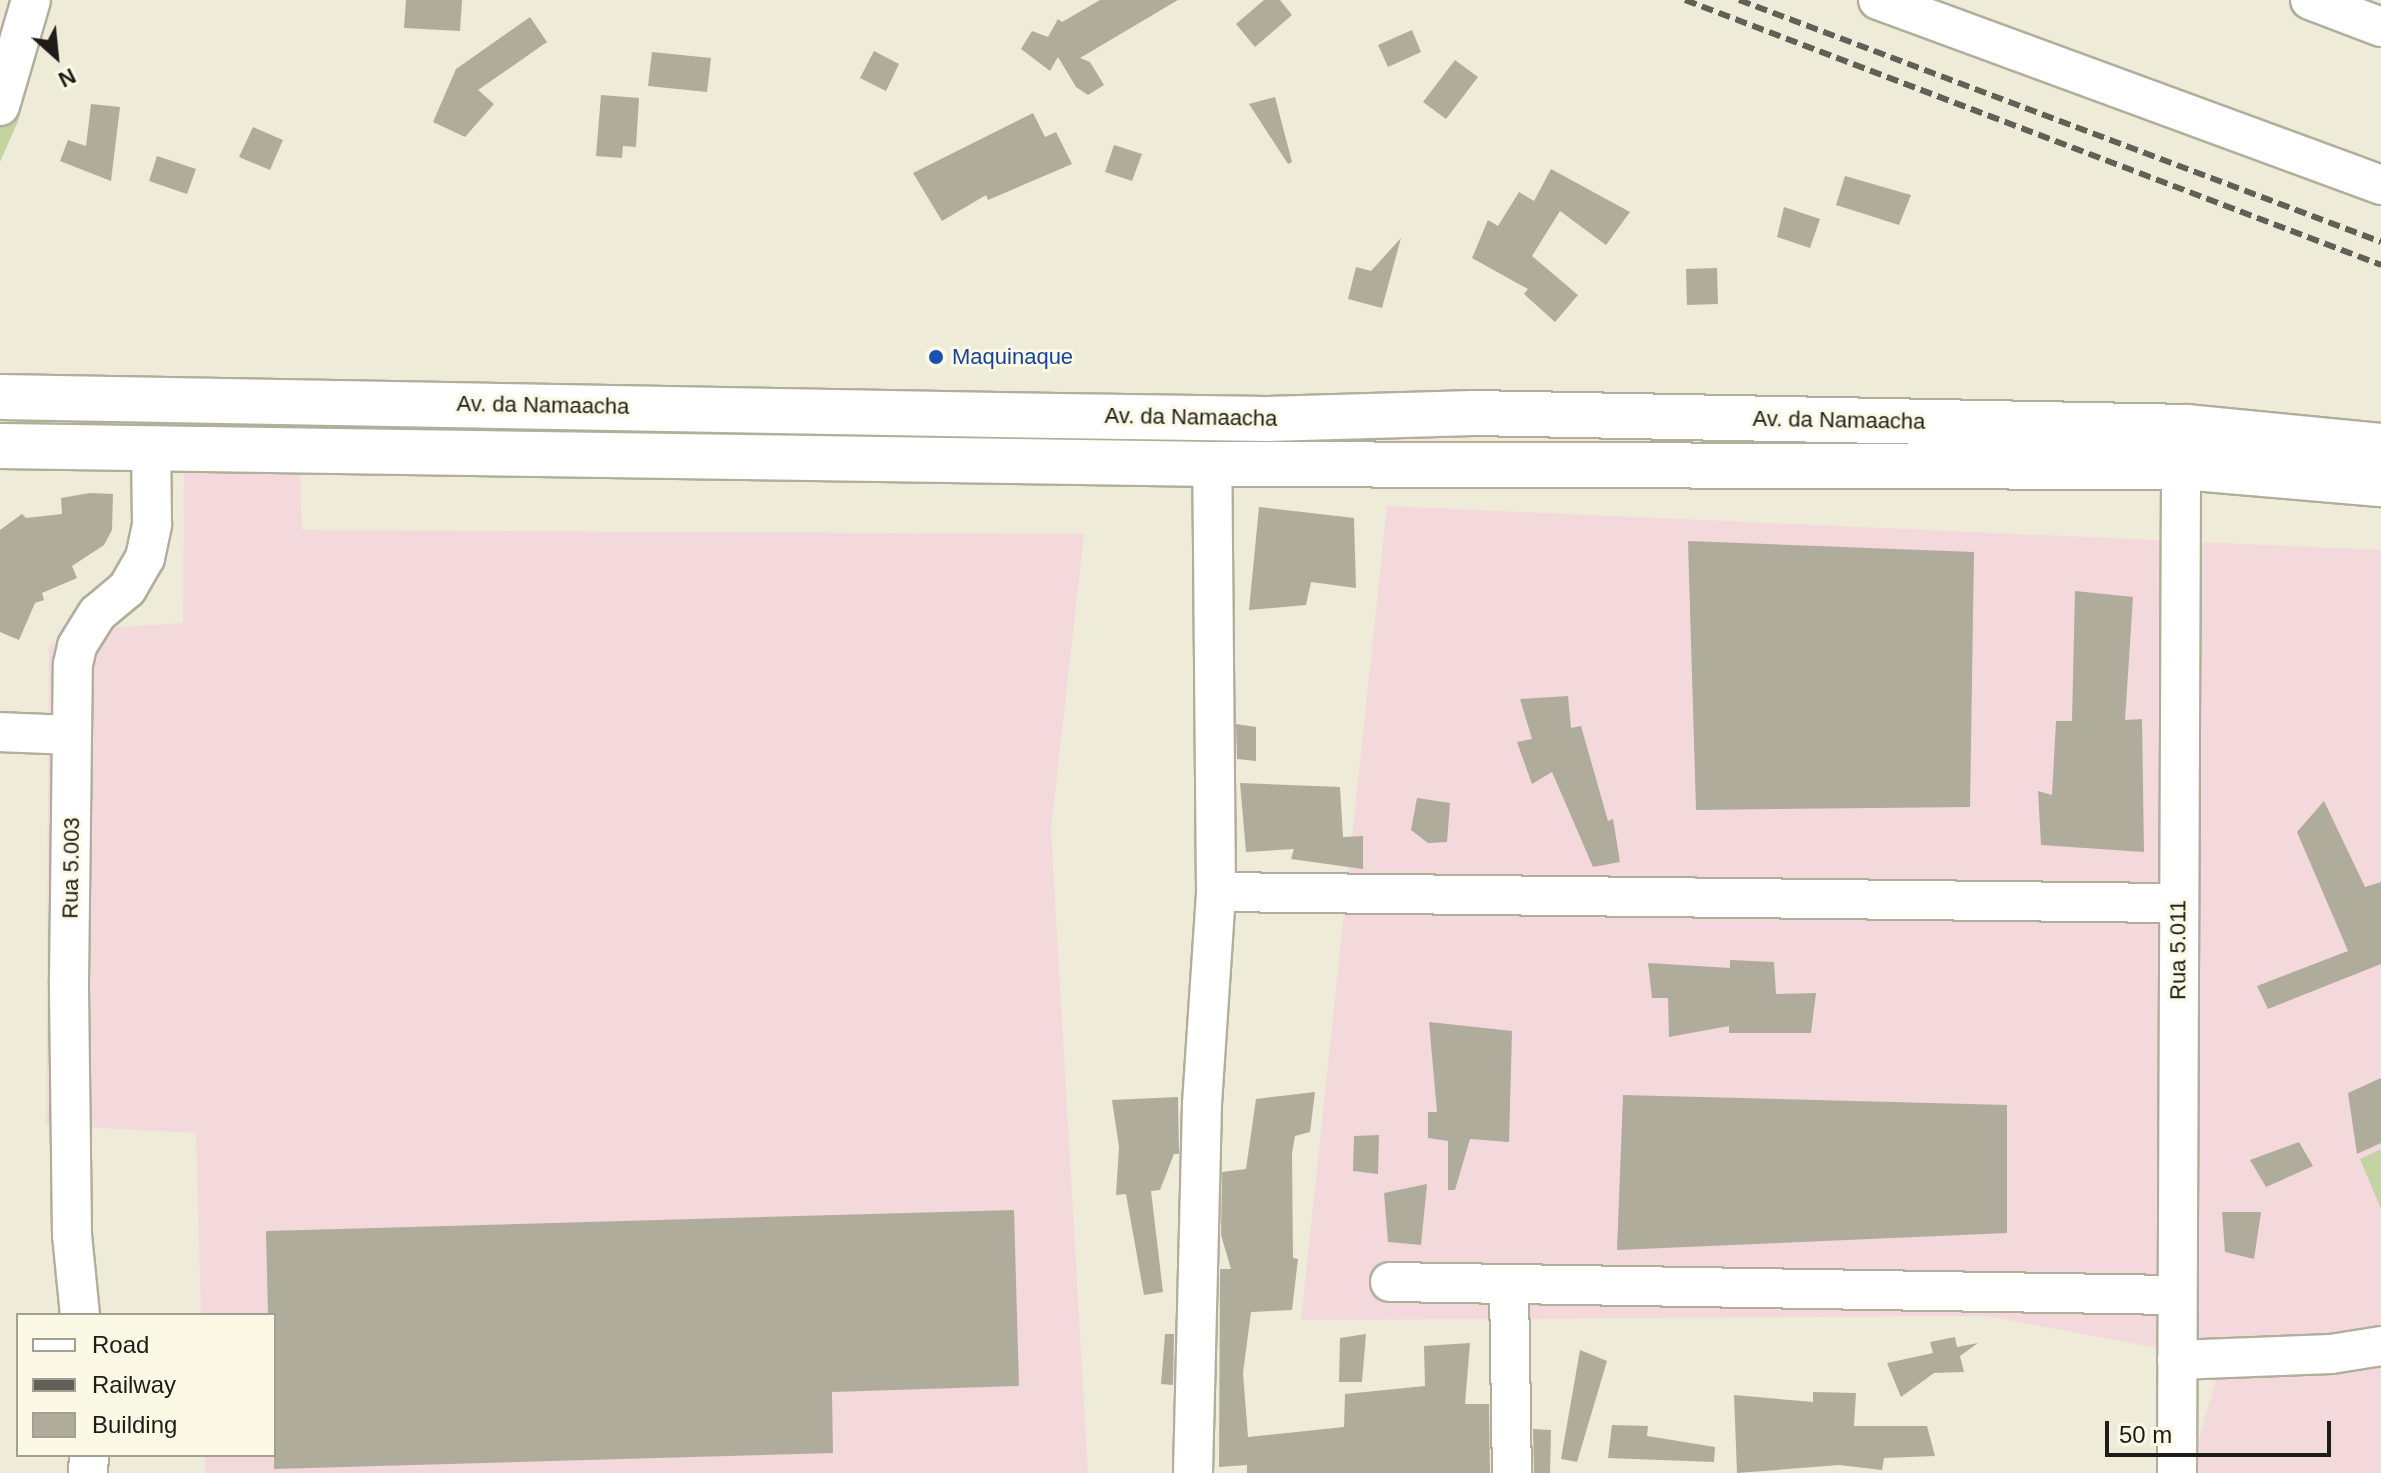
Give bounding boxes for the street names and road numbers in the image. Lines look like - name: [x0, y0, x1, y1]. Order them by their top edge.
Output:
- street label: Av. da Namaacha: [456, 390, 630, 420]
- street label: Av. da Namaacha: [1104, 402, 1278, 432]
- street label: Av. da Namaacha: [1752, 405, 1926, 435]
- street label: Rua 5.003: [57, 817, 85, 919]
- street label: Rua 5.011: [2165, 900, 2191, 1000]

